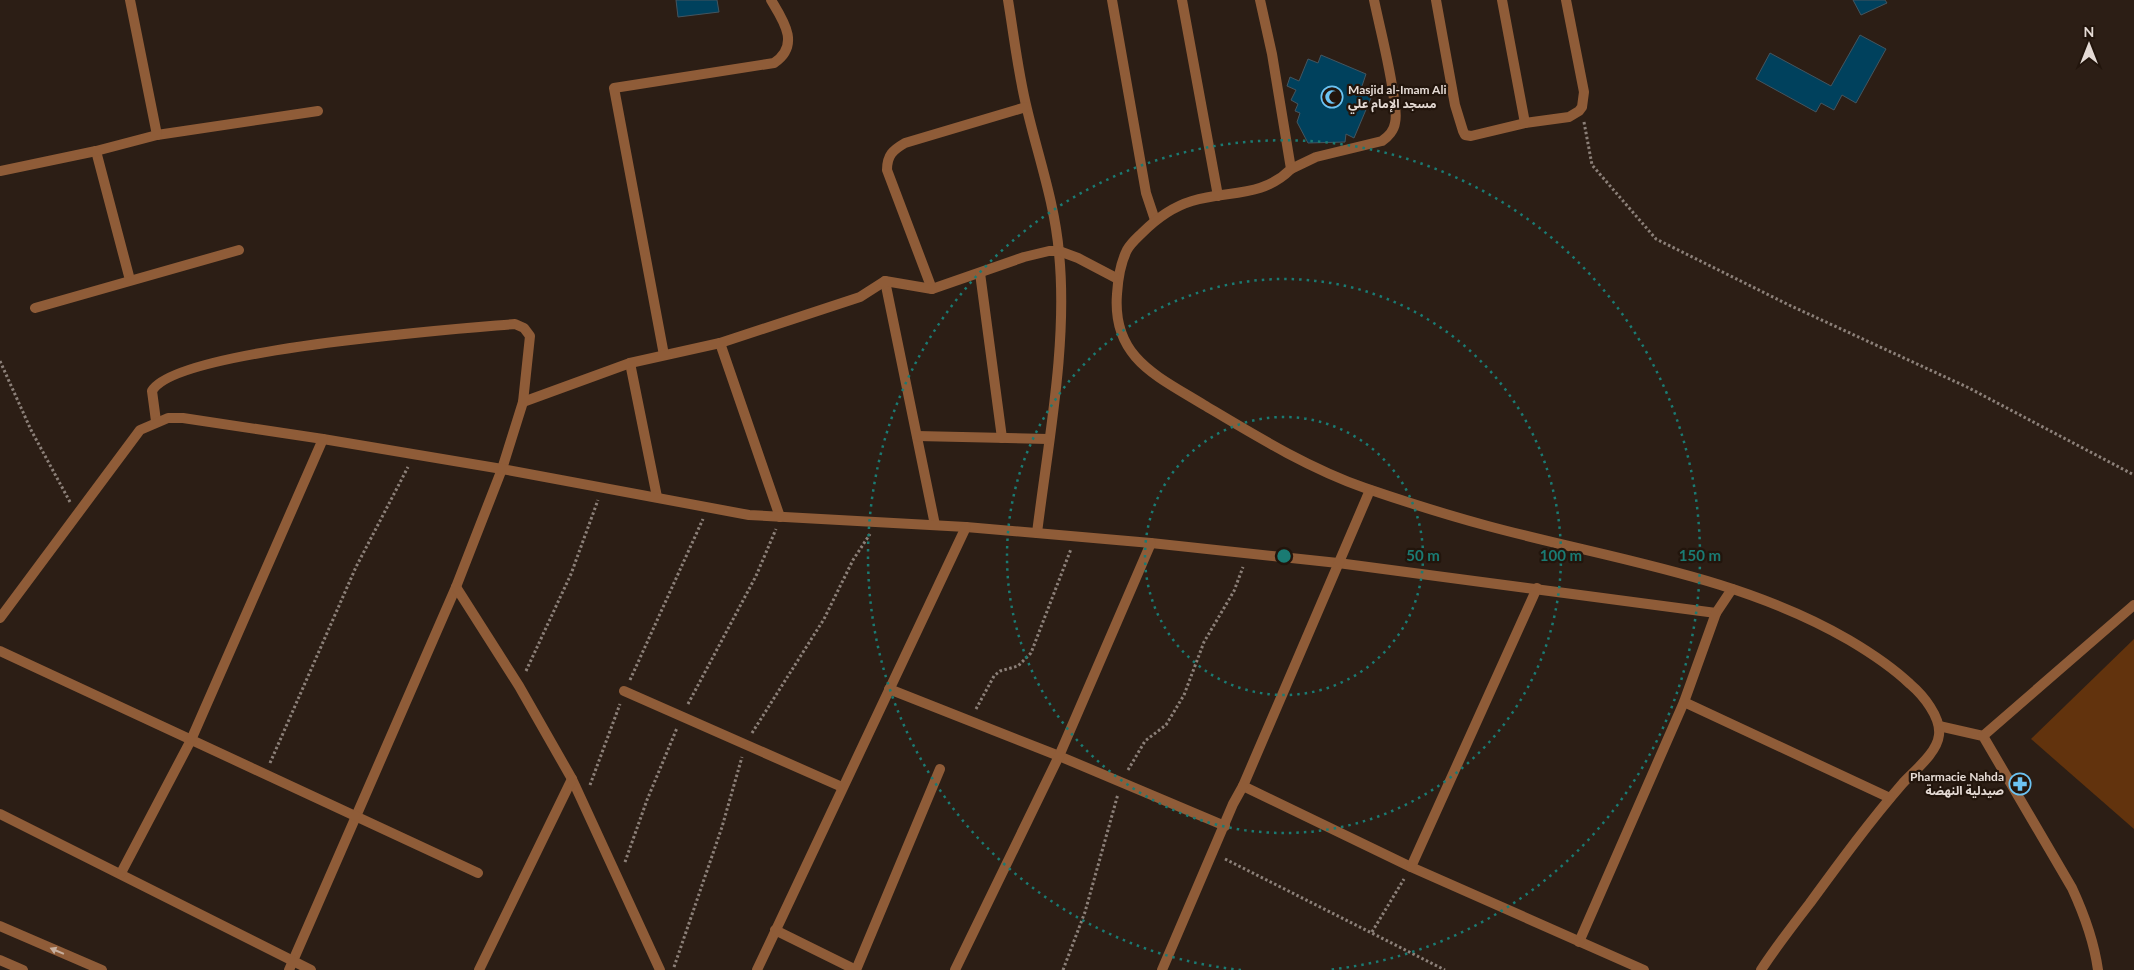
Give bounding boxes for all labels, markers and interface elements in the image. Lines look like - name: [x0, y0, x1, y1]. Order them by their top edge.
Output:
- north arrow: [2064, 20, 2114, 70]
- text: N: [2084, 23, 2094, 40]
- place label: Masjid al-Imam Ali مسجد الإمام علي: [1348, 82, 1446, 114]
- mosque icon: Masjid al-Imam Ali مسجد الإمام علي: [1320, 85, 1344, 109]
- text: 50 m: [1406, 546, 1440, 564]
- text: 100 m: [1540, 546, 1582, 564]
- text: 150 m: [1679, 546, 1721, 564]
- centre of rings: [1275, 547, 1293, 565]
- place label: Pharmacie Nahda صيدلية النهضة: [1910, 769, 2004, 798]
- pharmacy icon: Pharmacie Nahda صيدلية النهضة: [2008, 772, 2032, 796]
- one-way arrow: [50, 946, 64, 954]

